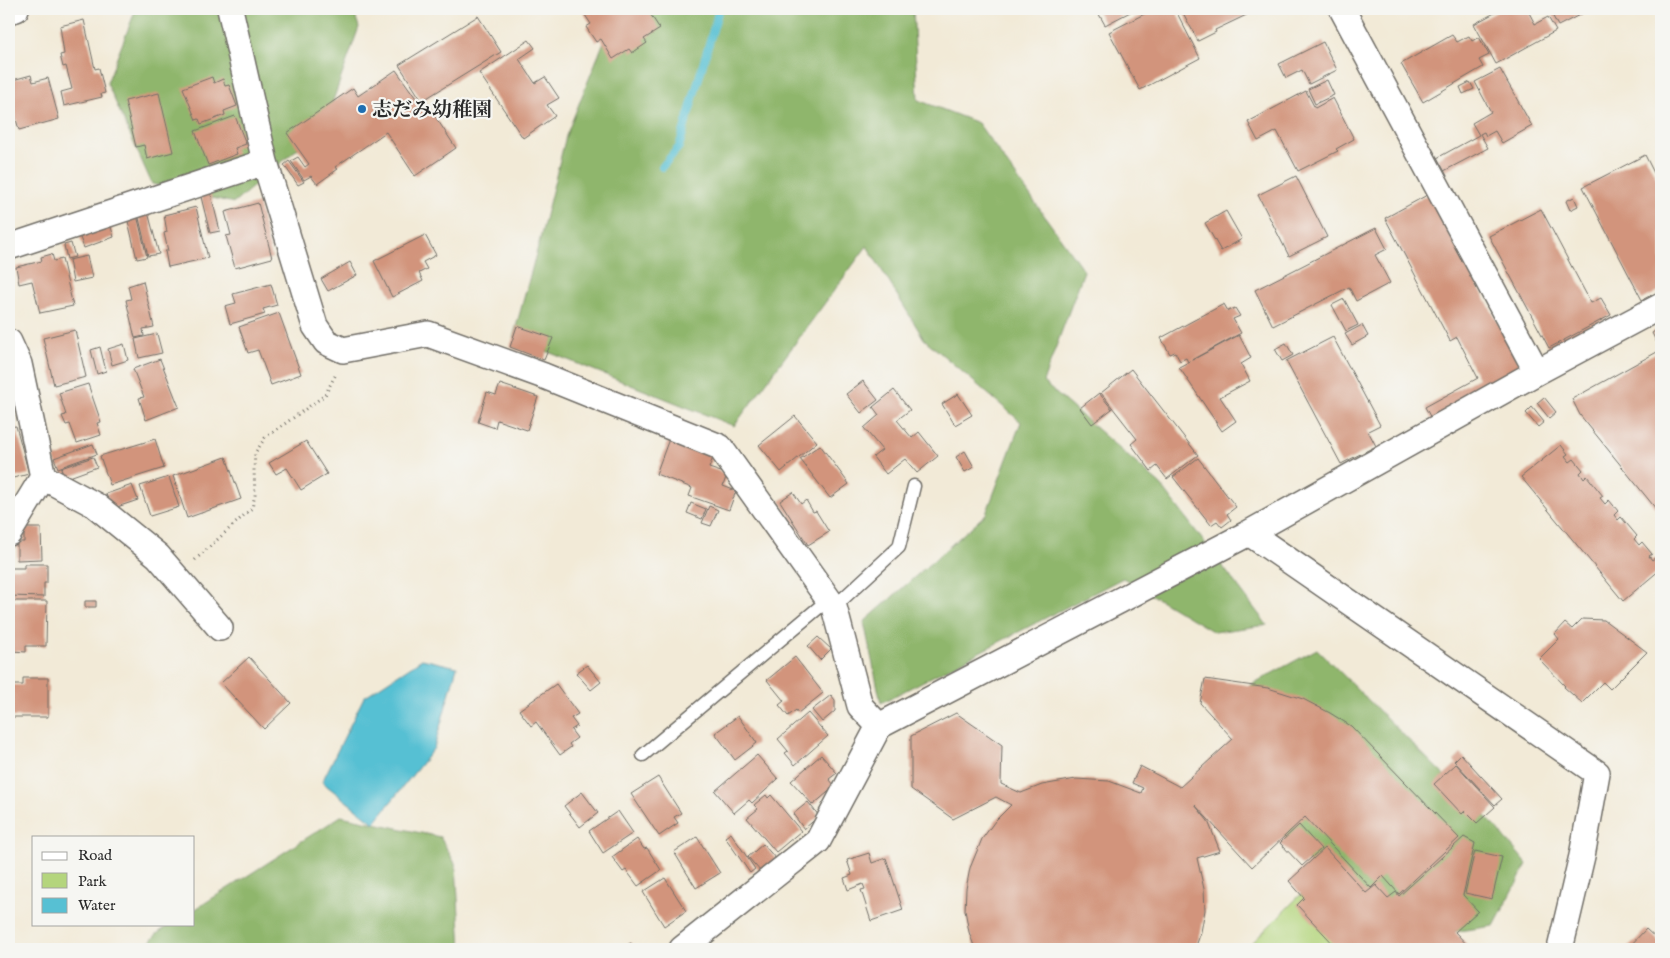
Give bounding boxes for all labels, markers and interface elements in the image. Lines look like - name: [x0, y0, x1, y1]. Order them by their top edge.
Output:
- place label: 志だみ幼稚園: [372, 98, 492, 123]
- marker: 志だみ幼稚園: [356, 103, 368, 115]
- legend: [32, 836, 195, 926]
- text: Road: [78, 846, 113, 865]
- text: Park: [78, 872, 108, 891]
- text: Water: [78, 896, 116, 915]

